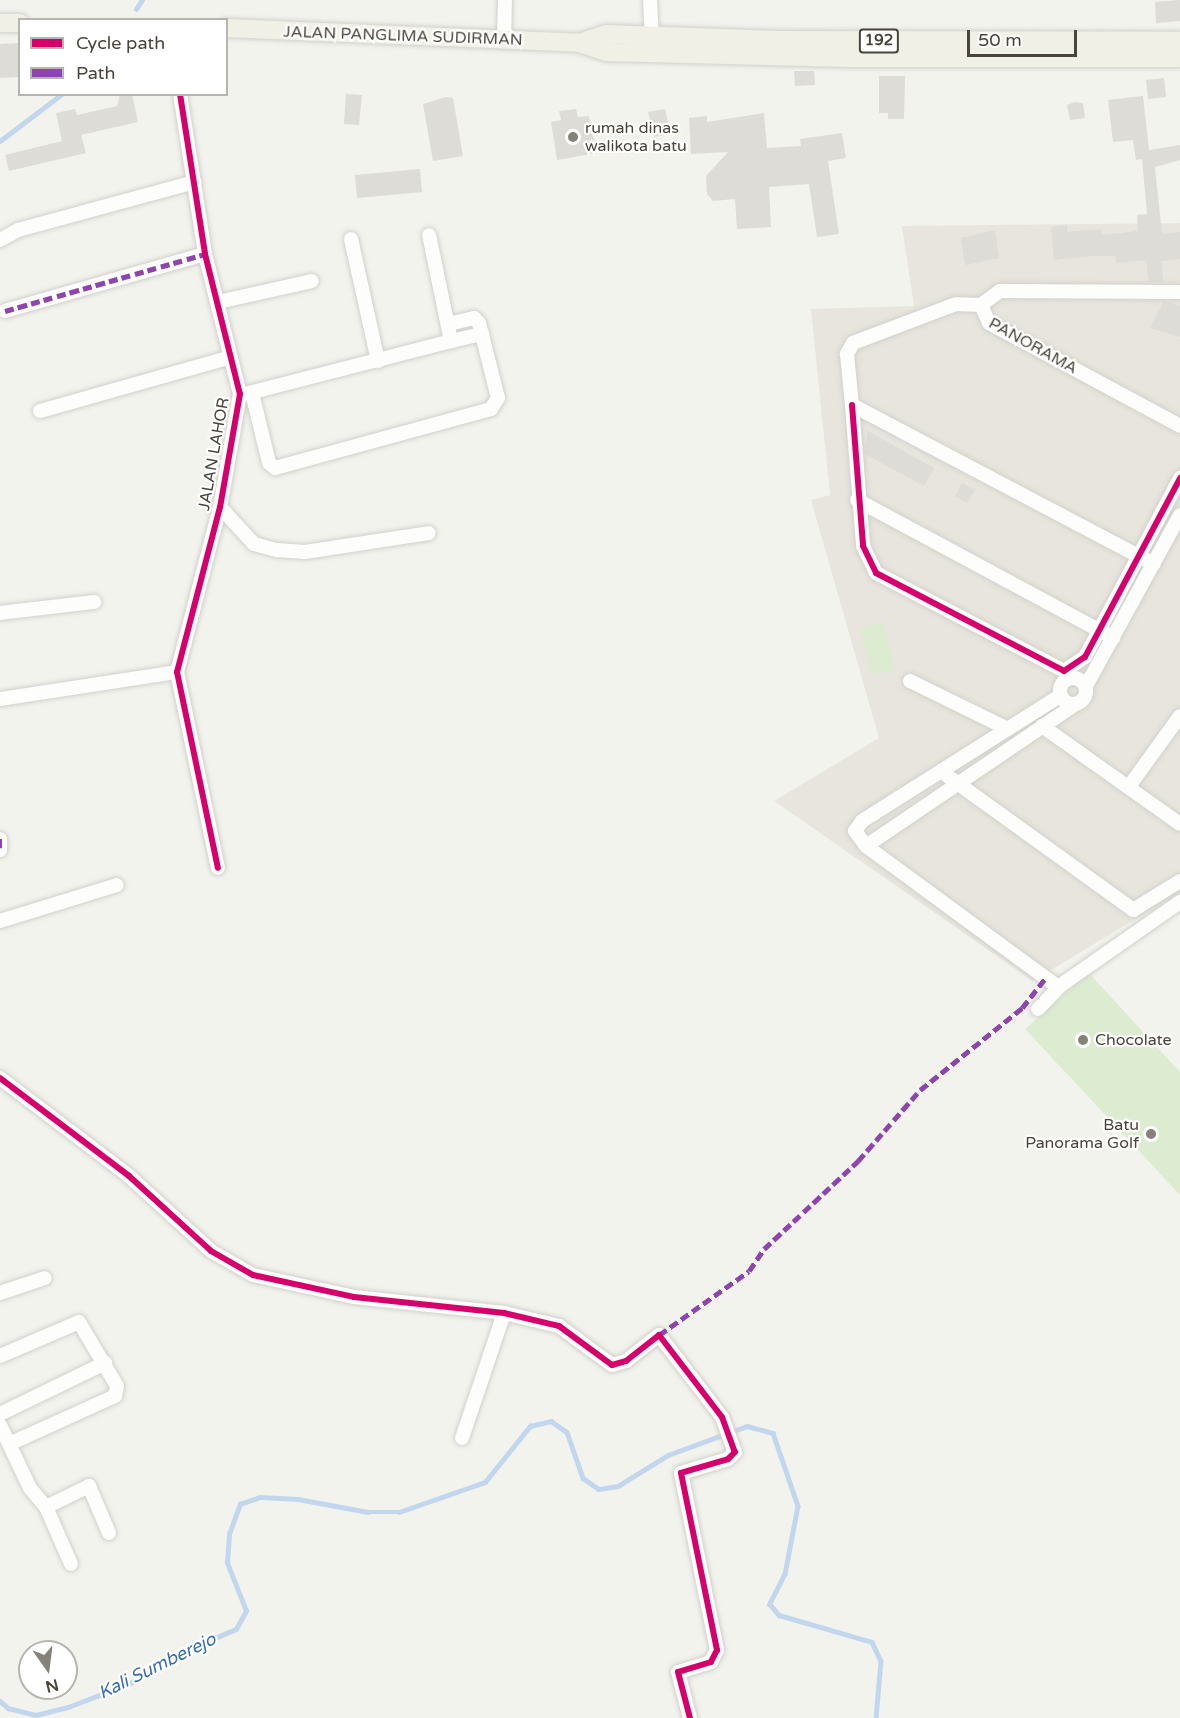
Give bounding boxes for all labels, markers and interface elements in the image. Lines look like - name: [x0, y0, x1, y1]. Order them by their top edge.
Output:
- legend: [18, 18, 228, 96]
- scale bar: [970, 18, 1080, 56]
- street label: JALAN PANGLIMA SUDIRMAN: [283, 22, 523, 50]
- road number: 192: [858, 29, 900, 53]
- text: 50 m: [978, 29, 1022, 51]
- text: Cycle path: [76, 32, 165, 54]
- text: Path: [76, 62, 115, 84]
- place label: rumah dinas walikota batu: [585, 118, 687, 156]
- marker: rumah dinas walikota batu: [566, 130, 580, 144]
- street label: PANORAMA: [985, 314, 1081, 378]
- street label: JALAN LAHOR: [195, 396, 233, 512]
- place label: Chocolate: [1095, 1030, 1172, 1050]
- marker: Chocolate: [1076, 1033, 1090, 1047]
- place label: Batu Panorama Golf: [1025, 1115, 1139, 1153]
- marker: Batu Panorama Golf: [1144, 1127, 1158, 1141]
- water label: Kali Sumberejo: [95, 1628, 219, 1704]
- north arrow: [18, 1640, 78, 1700]
- text: N: [43, 1674, 61, 1697]

